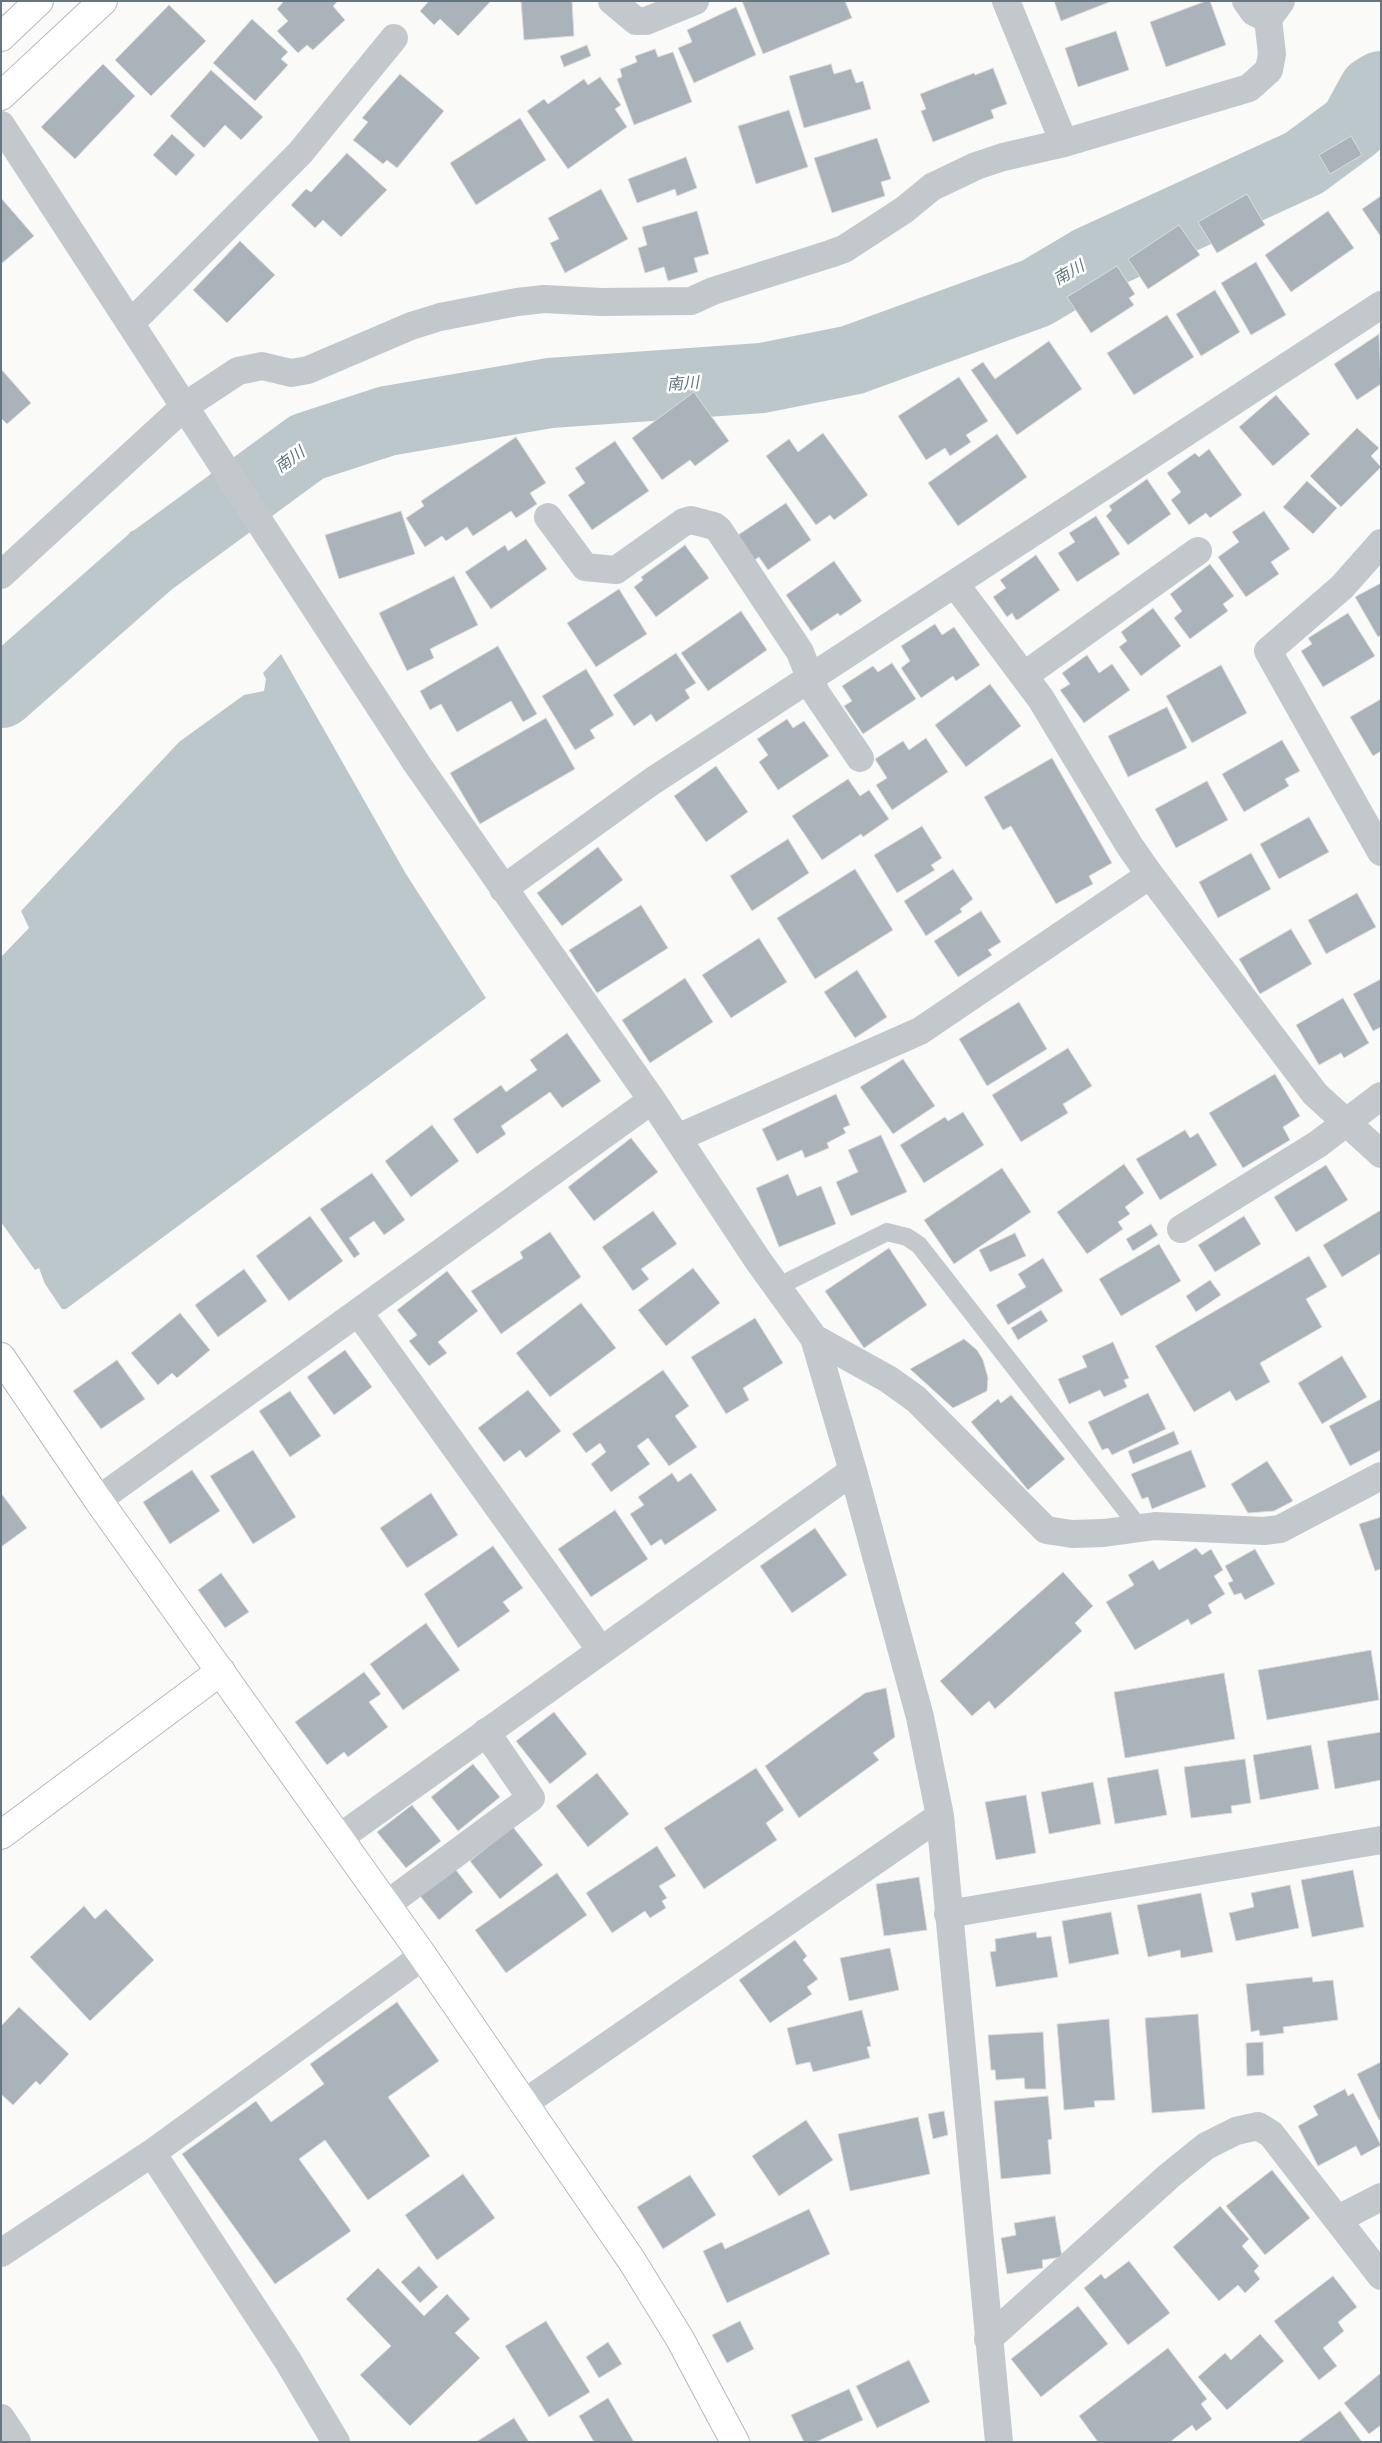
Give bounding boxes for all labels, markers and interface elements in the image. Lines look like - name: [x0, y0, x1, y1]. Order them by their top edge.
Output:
- water label: 南川: [1050, 257, 1088, 289]
- water label: 南川: [666, 373, 700, 395]
- water label: 南川: [271, 443, 309, 477]

